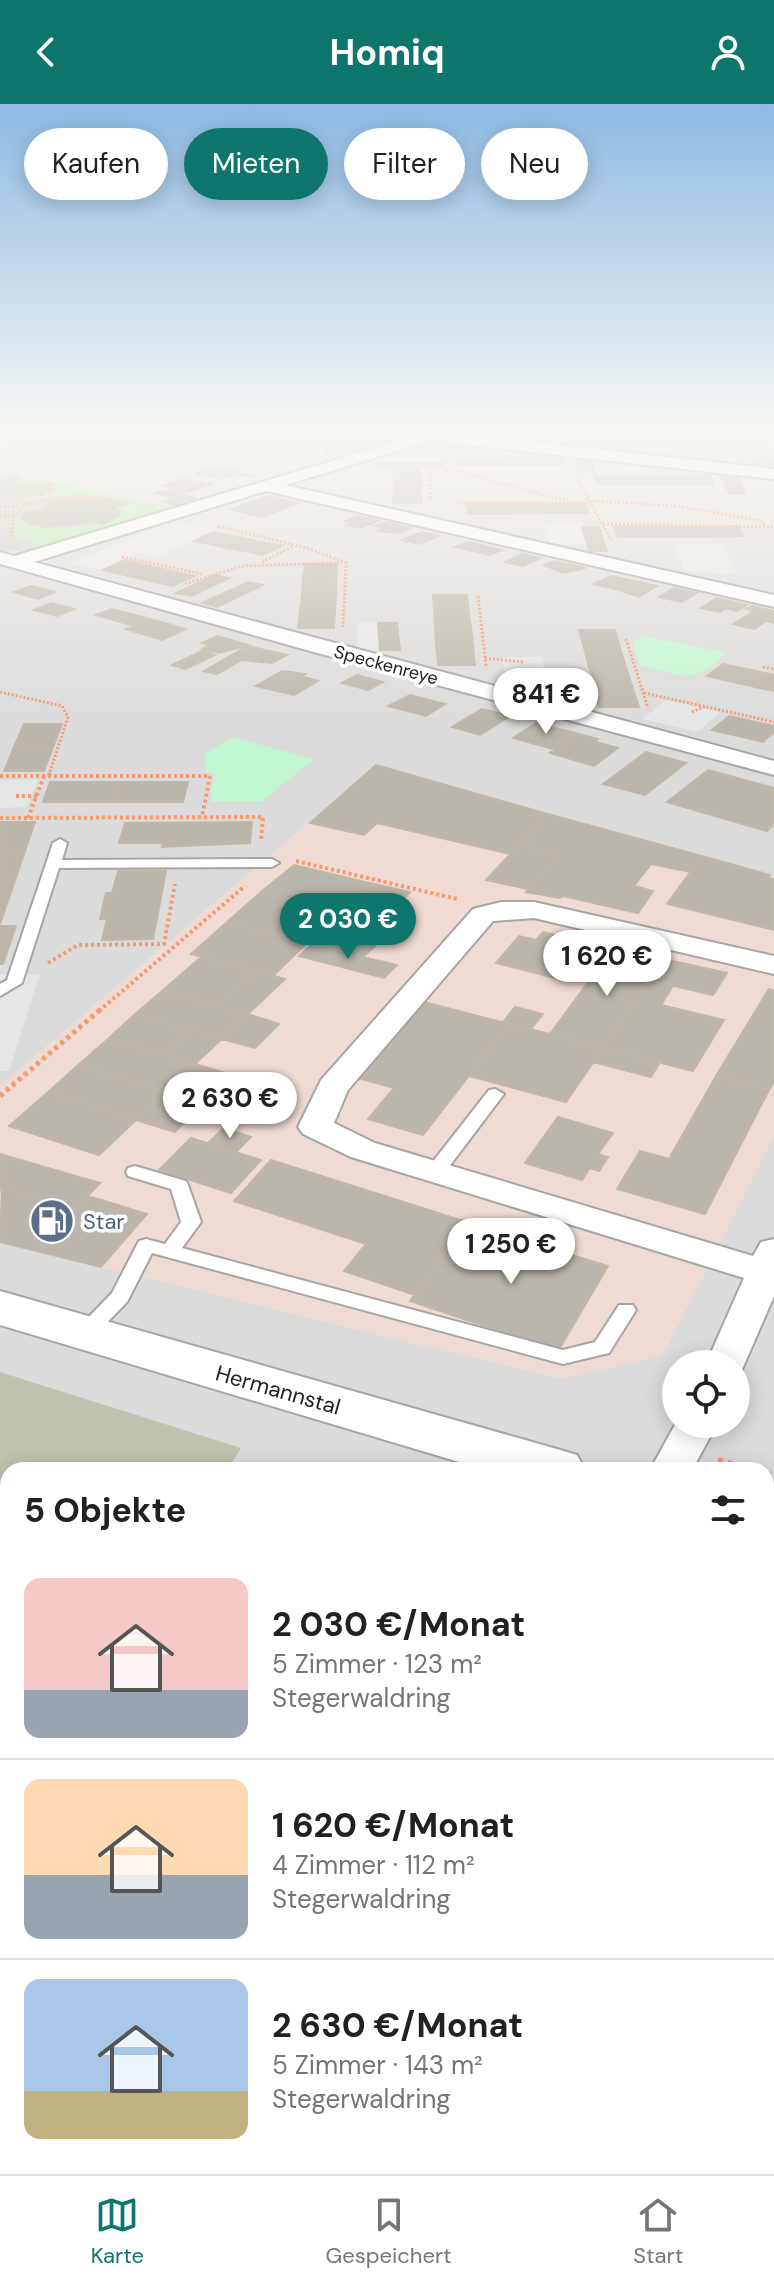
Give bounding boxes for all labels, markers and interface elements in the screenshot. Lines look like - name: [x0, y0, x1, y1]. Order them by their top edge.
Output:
- text: Homiq: [330, 29, 444, 76]
- icon: back: [24, 30, 68, 74]
- icon: person: [706, 30, 750, 74]
- chip: Kaufen: [24, 128, 168, 200]
- chip: Mieten: [184, 128, 328, 200]
- chip: Filter: [344, 128, 465, 200]
- chip: Neu: [481, 128, 588, 200]
- street label: Speckenreye: [331, 640, 441, 690]
- pin: 841 €: [490, 668, 602, 736]
- text: 841 €: [511, 677, 581, 711]
- pin: 2 030 €: [274, 893, 422, 961]
- text: 2 030 €: [298, 902, 398, 936]
- pin: 1 620 €: [533, 930, 681, 998]
- text: 1 620 €: [561, 939, 653, 973]
- pin: 2 630 €: [156, 1072, 304, 1140]
- text: 2 630 €: [181, 1081, 279, 1115]
- fuel station icon: Star: [28, 1197, 76, 1245]
- place label: Star: [83, 1207, 125, 1236]
- pin: 1 250 €: [437, 1218, 585, 1286]
- text: 1 250 €: [465, 1227, 557, 1261]
- map controls: [662, 1350, 750, 1438]
- button: locate: [662, 1350, 750, 1438]
- street label: Hermannstal: [212, 1358, 344, 1422]
- text: 5 Objekte: [24, 1488, 186, 1533]
- icon: filters: [706, 1488, 750, 1532]
- text: 2 030 €/Monat: [272, 1602, 525, 1647]
- icon: home: [88, 1610, 184, 1706]
- text: 5 Zimmer · 123 m²: [272, 1647, 482, 1681]
- text: Stegerwaldring: [272, 1681, 451, 1715]
- text: 1 620 €/Monat: [272, 1803, 514, 1848]
- icon: home: [88, 1811, 184, 1907]
- text: 4 Zimmer · 112 m²: [272, 1848, 475, 1882]
- text: Stegerwaldring: [272, 1882, 451, 1916]
- text: 2 630 €/Monat: [272, 2003, 523, 2048]
- icon: home: [88, 2011, 184, 2107]
- text: 5 Zimmer · 143 m²: [272, 2048, 483, 2082]
- text: Stegerwaldring: [272, 2082, 451, 2116]
- tab: Karte: [91, 2193, 144, 2270]
- tab: Gespeichert: [325, 2193, 452, 2270]
- tab: Start: [633, 2193, 683, 2270]

